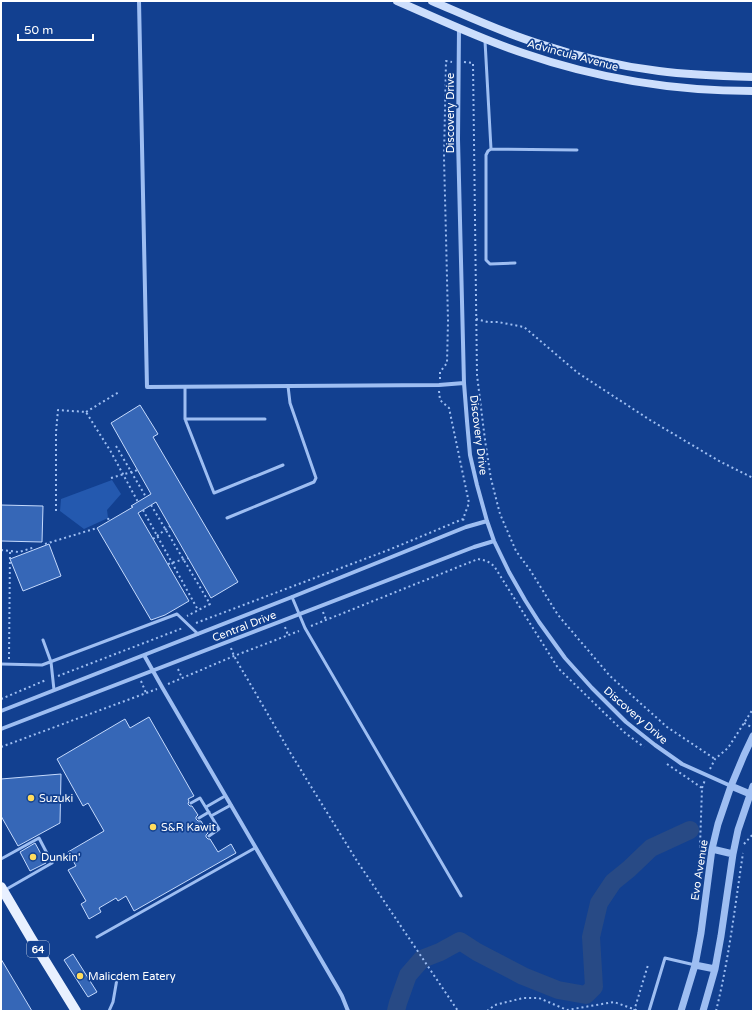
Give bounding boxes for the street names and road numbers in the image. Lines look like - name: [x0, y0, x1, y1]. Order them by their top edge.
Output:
- street label: Advincula Avenue: [526, 37, 620, 74]
- street label: Discovery Drive: [444, 73, 457, 153]
- street label: Discovery Drive: [467, 394, 490, 476]
- street label: Central Drive: [210, 608, 278, 645]
- street label: Discovery Drive: [601, 684, 670, 747]
- street label: Evo Avenue: [688, 839, 711, 901]
- road number: 64: [27, 941, 49, 957]

